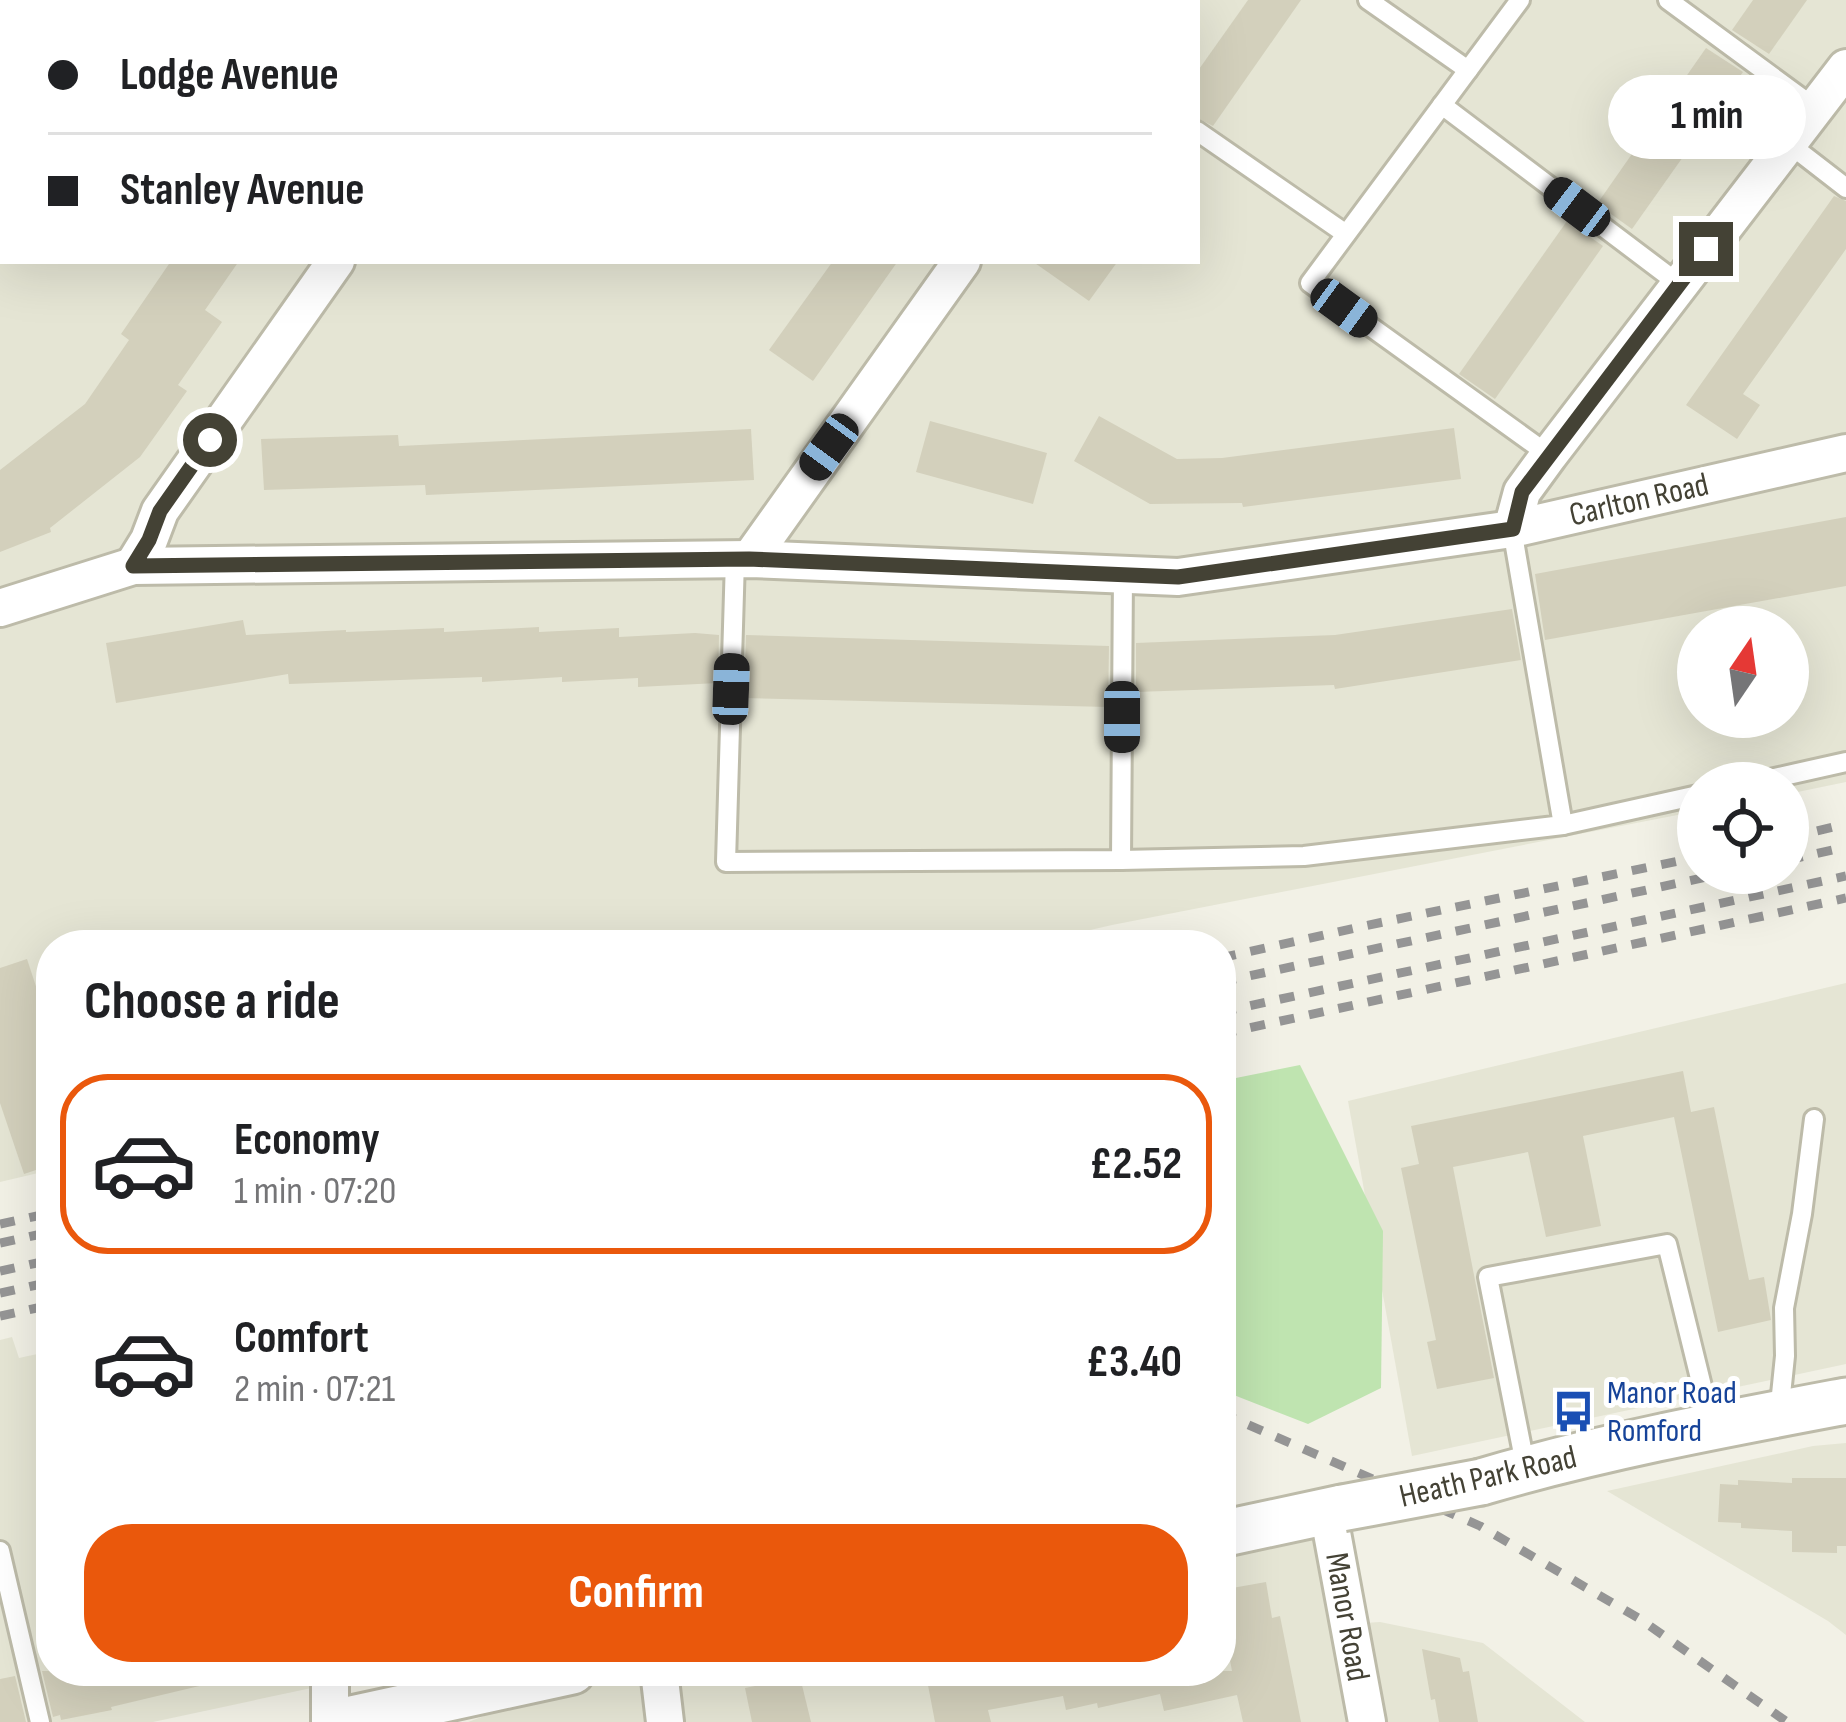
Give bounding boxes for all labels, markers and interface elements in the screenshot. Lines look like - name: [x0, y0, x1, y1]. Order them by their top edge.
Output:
- text: Lodge Avenue: [120, 48, 339, 103]
- callout: 1 min: [1607, 75, 1805, 159]
- text: 1 min: [1671, 93, 1743, 140]
- text: Stanley Avenue: [120, 163, 364, 218]
- car: [1537, 171, 1617, 243]
- route end: [1679, 222, 1733, 276]
- car: [1304, 272, 1384, 344]
- car: [793, 407, 865, 487]
- route start: [183, 413, 237, 467]
- street label: Carlton Road: [1566, 465, 1712, 535]
- north arrow: [1677, 606, 1809, 738]
- map controls: [1677, 606, 1809, 894]
- car: [712, 652, 750, 726]
- car: [1104, 681, 1140, 753]
- button: locate: [1677, 762, 1809, 894]
- text: Choose a ride: [84, 969, 340, 1034]
- icon: car: [90, 1110, 198, 1218]
- text: Economy: [234, 1113, 380, 1168]
- text: £2.52: [1089, 1137, 1182, 1192]
- text: 1 min · 07:20: [234, 1168, 396, 1215]
- icon: car: [90, 1308, 198, 1416]
- text: Comfort: [234, 1311, 369, 1366]
- text: £3.40: [1086, 1335, 1182, 1390]
- text: 2 min · 07:21: [234, 1366, 395, 1413]
- place label: Manor Road Romford: [1607, 1373, 1737, 1451]
- bus stop icon: Manor Road Romford: [1550, 1389, 1596, 1435]
- street label: Heath Park Road: [1395, 1437, 1581, 1517]
- button: Confirm: [84, 1524, 1188, 1662]
- street label: Manor Road: [1316, 1550, 1378, 1684]

